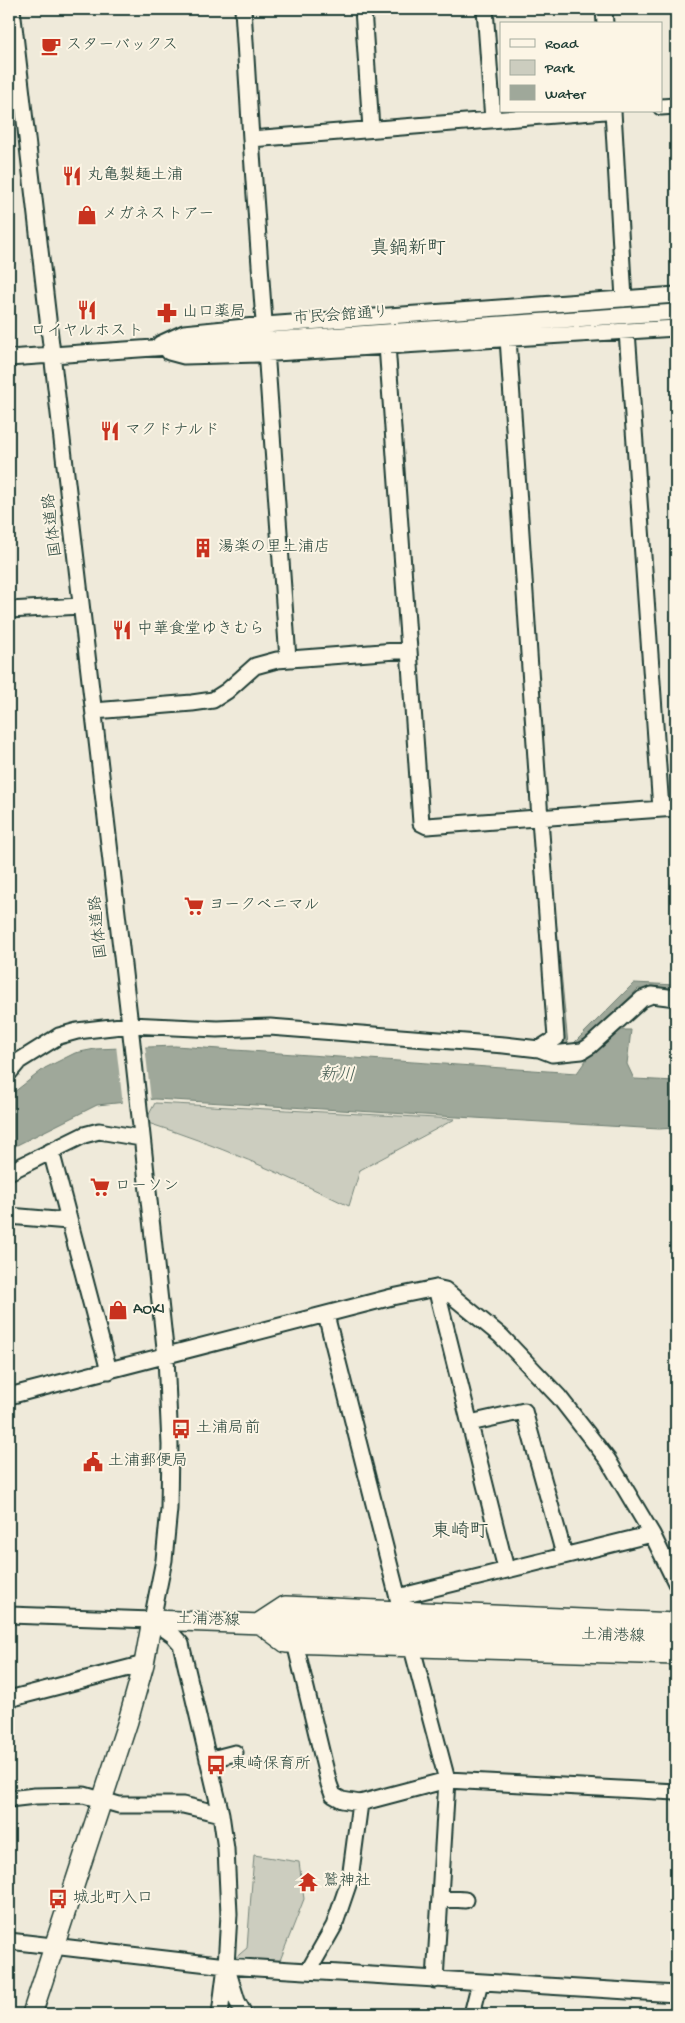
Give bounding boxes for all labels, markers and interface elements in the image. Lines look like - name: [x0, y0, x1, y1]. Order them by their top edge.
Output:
- legend: [500, 22, 662, 112]
- cafe icon: スターバックス: [40, 35, 62, 57]
- text: Road: [545, 36, 579, 54]
- place label: スターバックス: [66, 37, 178, 56]
- text: Park: [544, 60, 575, 78]
- text: Water: [545, 86, 587, 104]
- restaurant icon: 丸亀製麺土浦: [61, 165, 83, 187]
- place label: 丸亀製麺土浦: [87, 165, 183, 186]
- shop icon: メガネストアー: [76, 204, 98, 226]
- place label: メガネストアー: [102, 205, 214, 225]
- district label: 真鍋新町: [370, 237, 446, 261]
- restaurant icon: ロイヤルホスト: [76, 299, 98, 321]
- pharmacy icon: 山口薬局: [156, 302, 178, 324]
- street label: 市民会館通り: [292, 302, 390, 330]
- place label: 山口薬局: [182, 303, 246, 323]
- place label: ロイヤルホスト: [31, 323, 143, 342]
- restaurant icon: マクドナルド: [99, 420, 121, 442]
- place label: マクドナルド: [125, 422, 220, 441]
- street label: 国体道路: [40, 492, 67, 558]
- building icon: 湯楽の里土浦店: [192, 537, 214, 559]
- place label: 湯楽の里土浦店: [218, 538, 330, 558]
- restaurant icon: 中華食堂ゆきむら: [111, 619, 133, 641]
- place label: 中華食堂ゆきむら: [137, 619, 265, 640]
- street label: 国体道路: [86, 894, 113, 960]
- supermarket icon: ヨークベニマル: [183, 895, 205, 917]
- place label: ヨークベニマル: [209, 897, 320, 916]
- water label: 新川: [319, 1064, 355, 1087]
- supermarket icon: ローソン: [89, 1176, 111, 1198]
- place label: ローソン: [115, 1178, 179, 1197]
- shop icon: AOKI: [107, 1299, 129, 1321]
- place label: AOKI: [133, 1301, 165, 1320]
- bus stop icon: 土浦局前: [170, 1418, 192, 1440]
- place label: 土浦局前: [196, 1419, 260, 1439]
- public building icon: 土浦郵便局: [82, 1451, 104, 1473]
- place label: 土浦郵便局: [108, 1452, 188, 1472]
- district label: 東崎町: [431, 1520, 489, 1544]
- street label: 土浦港線: [176, 1608, 240, 1632]
- street label: 土浦港線: [581, 1624, 645, 1648]
- bus stop icon: 東崎保育所: [205, 1754, 227, 1776]
- place label: 東崎保育所: [231, 1754, 311, 1775]
- temple icon: 鷲神社: [297, 1871, 319, 1893]
- place label: 鷲神社: [323, 1871, 371, 1892]
- bus stop icon: 城北町入口: [47, 1888, 69, 1910]
- place label: 城北町入口: [73, 1889, 153, 1909]

